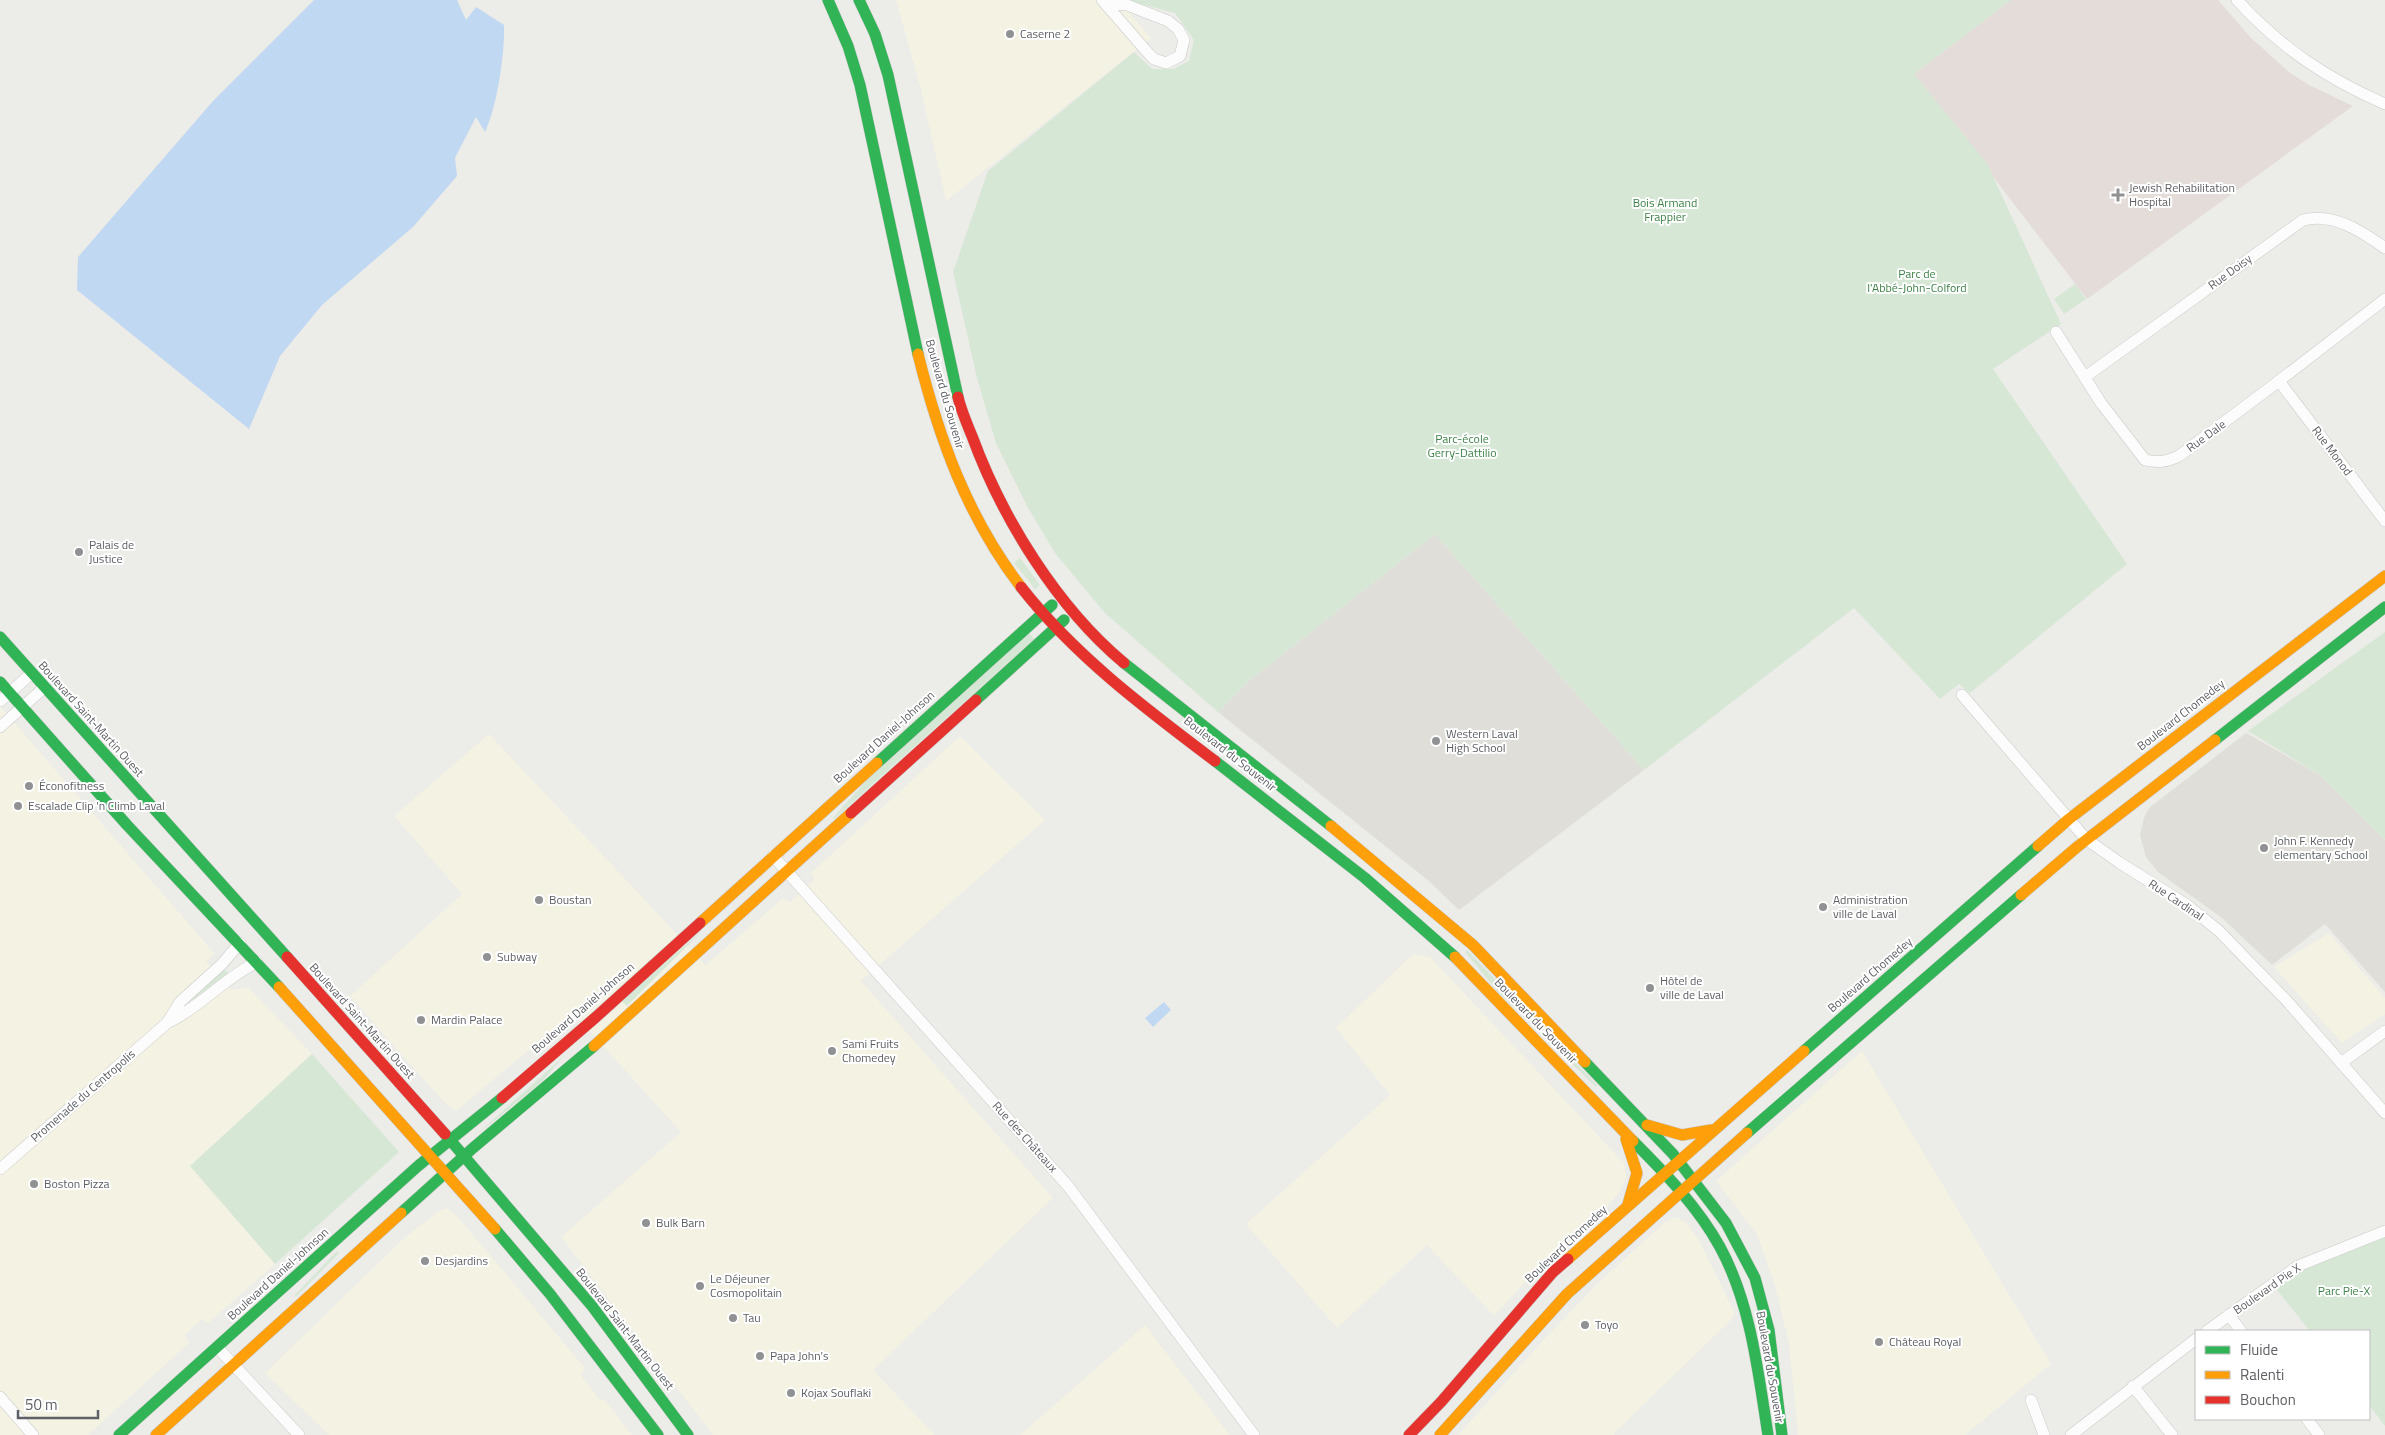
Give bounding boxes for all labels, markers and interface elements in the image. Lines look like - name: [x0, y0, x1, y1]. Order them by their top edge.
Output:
- place label: Caserne 2: [1020, 24, 1070, 43]
- marker: Caserne 2: [1004, 28, 1016, 40]
- place label: Jewish Rehabilitation Hospital: [2129, 178, 2235, 211]
- marker: Jewish Rehabilitation Hospital: [2111, 188, 2125, 202]
- park label: Bois Armand Frappier: [1633, 193, 1697, 226]
- street label: Rue Doisy: [2204, 249, 2256, 294]
- park label: Parc de l'Abbé-John-Colford: [1867, 264, 1967, 297]
- street label: Boulevard du Souvenir: [921, 337, 970, 451]
- street label: Rue Dale: [2182, 415, 2229, 457]
- street label: Rue Monod: [2307, 422, 2357, 480]
- park label: Parc-école Gerry-Dattilio: [1427, 429, 1497, 462]
- place label: Palais de Justice: [89, 535, 134, 568]
- marker: Palais de Justice: [73, 546, 85, 558]
- street label: Boulevard Saint-Martin Ouest: [34, 656, 149, 782]
- street label: Boulevard Chomedey: [2133, 674, 2229, 755]
- street label: Boulevard Daniel-Johnson: [829, 686, 939, 788]
- street label: Boulevard du Souvenir: [1180, 711, 1281, 796]
- place label: Western Laval High School: [1446, 724, 1518, 757]
- marker: Western Laval High School: [1430, 735, 1442, 747]
- place label: Éconofitness: [39, 776, 105, 795]
- marker: Éconofitness: [23, 780, 35, 792]
- place label: Escalade Clip 'n Climb Laval: [28, 796, 165, 815]
- marker: Escalade Clip 'n Climb Laval: [12, 800, 24, 812]
- place label: John F. Kennedy elementary School: [2274, 831, 2368, 864]
- marker: John F. Kennedy elementary School: [2258, 842, 2270, 854]
- street label: Rue Cardinal: [2145, 874, 2208, 925]
- place label: Boustan: [549, 890, 591, 909]
- place label: Administration ville de Laval: [1833, 890, 1908, 923]
- marker: Boustan: [533, 894, 545, 906]
- marker: Administration ville de Laval: [1817, 901, 1829, 913]
- street label: Boulevard Chomedey: [1823, 932, 1916, 1017]
- place label: Subway: [497, 947, 537, 966]
- marker: Subway: [481, 951, 493, 963]
- street label: Boulevard Daniel-Johnson: [527, 957, 638, 1058]
- street label: Boulevard Saint-Martin Ouest: [305, 958, 420, 1084]
- place label: Hôtel de ville de Laval: [1660, 971, 1724, 1004]
- street label: Boulevard du Souvenir: [1490, 973, 1582, 1068]
- marker: Hôtel de ville de Laval: [1644, 982, 1656, 994]
- place label: Mardin Palace: [431, 1010, 502, 1029]
- marker: Mardin Palace: [415, 1014, 427, 1026]
- place label: Sami Fruits Chomedey: [842, 1034, 899, 1067]
- street label: Promenade du Centropolis: [26, 1044, 140, 1147]
- marker: Sami Fruits Chomedey: [826, 1045, 838, 1057]
- street label: Rue des Châteaux: [988, 1097, 1063, 1177]
- place label: Boston Pizza: [44, 1174, 110, 1193]
- marker: Boston Pizza: [28, 1178, 40, 1190]
- street label: Boulevard Chomedey: [1520, 1200, 1611, 1287]
- place label: Bulk Barn: [656, 1213, 705, 1232]
- marker: Bulk Barn: [640, 1217, 652, 1229]
- street label: Boulevard Daniel-Johnson: [223, 1223, 333, 1325]
- place label: Desjardins: [435, 1251, 488, 1270]
- marker: Desjardins: [419, 1255, 431, 1267]
- street label: Boulevard Pie X: [2229, 1258, 2305, 1319]
- street label: Boulevard Saint-Martin Ouest: [572, 1264, 680, 1394]
- place label: Le Déjeuner Cosmopolitain: [710, 1269, 782, 1302]
- marker: Le Déjeuner Cosmopolitain: [694, 1280, 706, 1292]
- park label: Parc Pie-X: [2318, 1281, 2370, 1300]
- place label: Tau: [743, 1308, 761, 1327]
- street label: Boulevard du Souvenir: [1751, 1310, 1790, 1424]
- marker: Tau: [727, 1312, 739, 1324]
- place label: Toyo: [1595, 1315, 1618, 1334]
- marker: Toyo: [1579, 1319, 1591, 1331]
- legend: [2195, 1330, 2370, 1420]
- place label: Château Royal: [1889, 1332, 1961, 1351]
- marker: Château Royal: [1873, 1336, 1885, 1348]
- text: Fluide: [2240, 1338, 2278, 1361]
- place label: Papa John's: [770, 1346, 829, 1365]
- marker: Papa John's: [754, 1350, 766, 1362]
- text: Ralenti: [2240, 1363, 2284, 1386]
- place label: Kojax Souflaki: [801, 1383, 871, 1402]
- marker: Kojax Souflaki: [785, 1387, 797, 1399]
- scale bar: [18, 1388, 98, 1420]
- text: Bouchon: [2240, 1388, 2296, 1411]
- text: 50 m: [25, 1393, 58, 1416]

